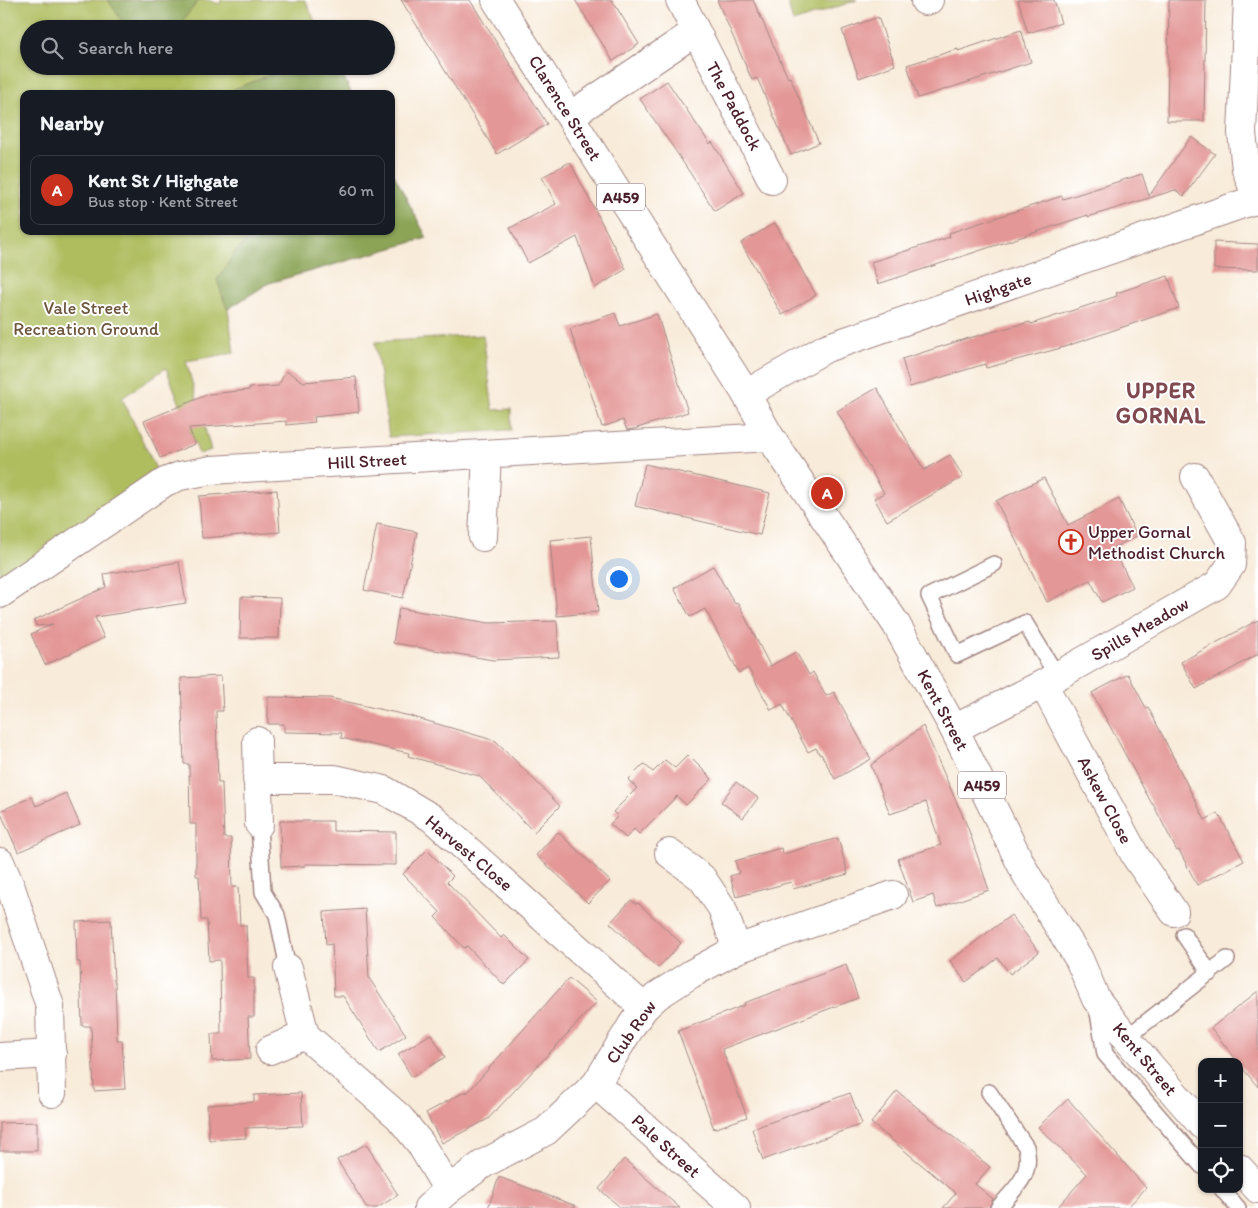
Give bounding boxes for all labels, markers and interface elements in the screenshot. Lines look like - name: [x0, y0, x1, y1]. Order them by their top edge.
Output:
- search box: [20, 20, 395, 75]
- icon: search: [38, 34, 66, 62]
- text: Search here: [78, 36, 173, 59]
- street label: Clarence Street: [524, 51, 606, 165]
- street label: The Paddock: [701, 58, 767, 154]
- text: Nearby: [40, 110, 104, 135]
- text: Kent St / Highgate: [88, 169, 238, 192]
- text: A: [52, 181, 62, 200]
- text: 60 m: [339, 181, 374, 200]
- road number: A459: [597, 183, 645, 210]
- text: Bus stop · Kent Street: [88, 192, 238, 211]
- street label: Highgate: [962, 267, 1034, 311]
- park label: Vale Street Recreation Ground: [13, 297, 159, 340]
- district label: UPPER GORNAL: [1116, 377, 1206, 429]
- street label: Hill Street: [327, 448, 407, 474]
- pin: A: [811, 474, 843, 512]
- place label: Upper Gornal Methodist Church: [1088, 521, 1225, 564]
- church icon: Upper Gornal Methodist Church: [1058, 529, 1084, 555]
- your location: [606, 566, 632, 592]
- street label: Spills Meadow: [1087, 592, 1193, 666]
- street label: Kent Street: [912, 666, 974, 755]
- street label: Askew Close: [1073, 752, 1137, 848]
- road number: A459: [958, 772, 1006, 798]
- street label: Harvest Close: [421, 810, 517, 896]
- street label: Club Row: [601, 996, 661, 1068]
- street label: Kent Street: [1108, 1018, 1182, 1100]
- map controls: [1198, 1058, 1243, 1193]
- button: +: [1198, 1058, 1243, 1103]
- button: −: [1198, 1103, 1243, 1148]
- street label: Pale Street: [627, 1109, 705, 1183]
- button: locate: [1198, 1148, 1243, 1193]

